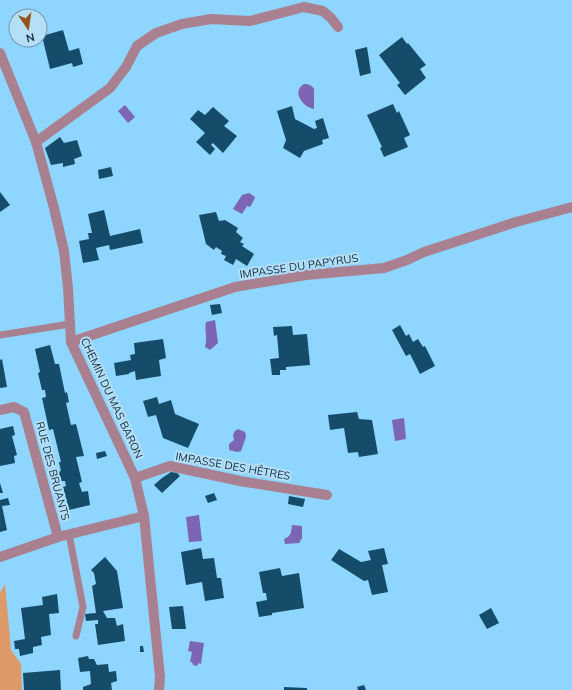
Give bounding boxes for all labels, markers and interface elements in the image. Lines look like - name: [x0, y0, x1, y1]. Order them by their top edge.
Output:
- north arrow: [8, 8, 48, 48]
- text: N: [25, 30, 36, 45]
- street label: IMPASSE DU PAPYRUS: [239, 251, 359, 281]
- street label: CHEMIN DU MAS BARON: [78, 335, 146, 461]
- street label: RUE DES BRUANTS: [33, 420, 73, 522]
- street label: IMPASSE DES HÊTRES: [175, 449, 292, 483]

